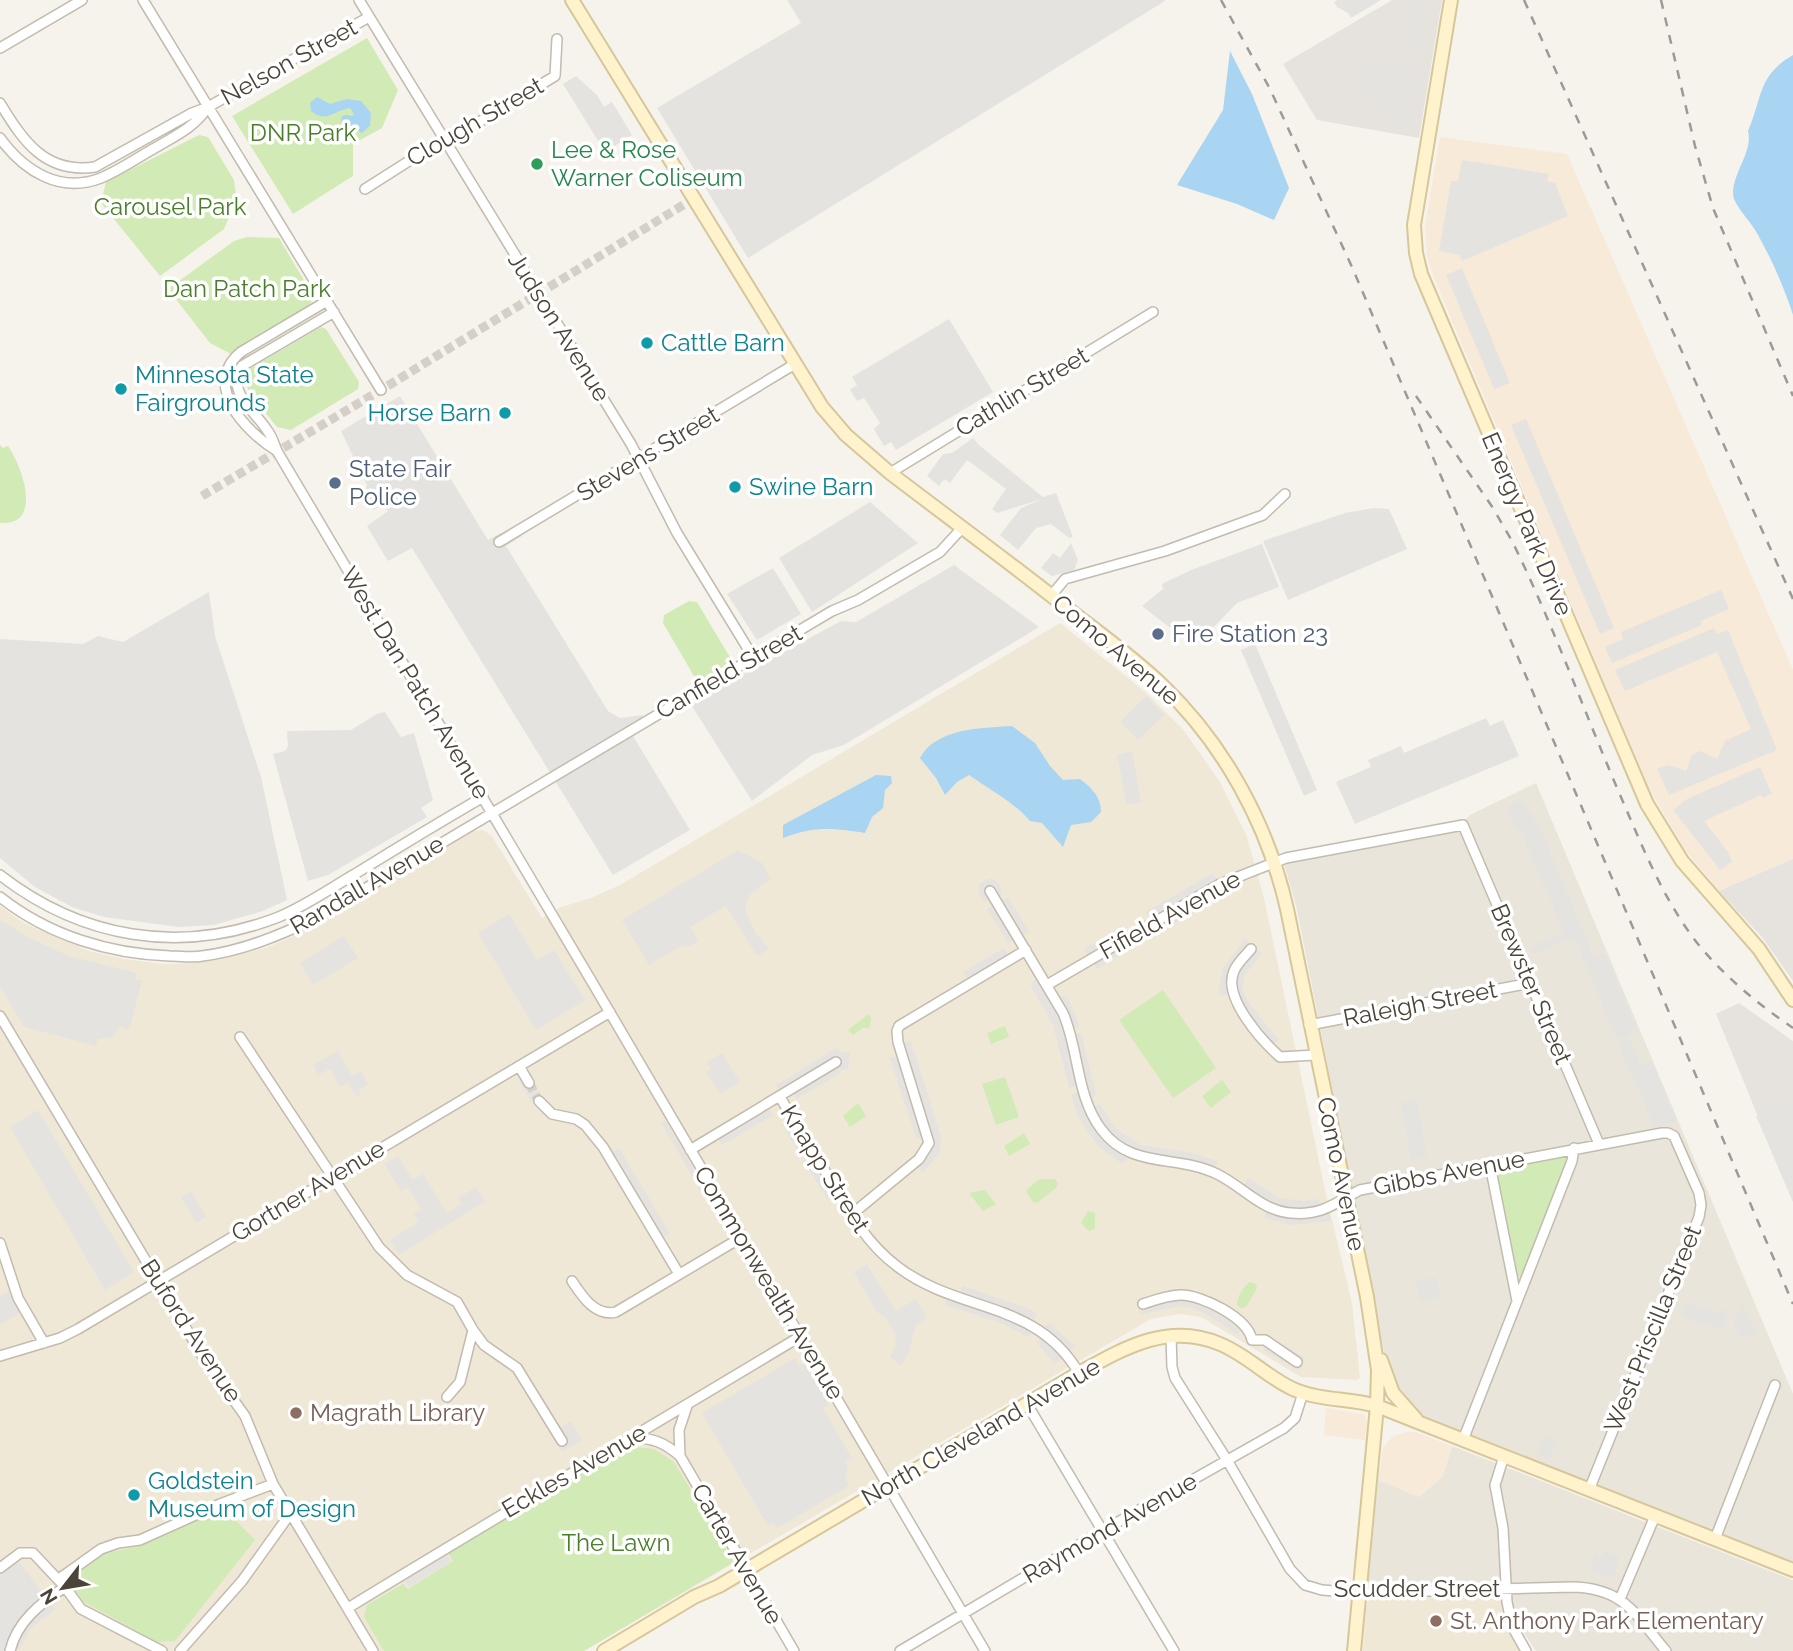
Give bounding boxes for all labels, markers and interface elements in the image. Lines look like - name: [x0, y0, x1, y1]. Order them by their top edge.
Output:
- street label: Nelson Street: [215, 12, 362, 111]
- street label: Clough Street: [401, 71, 548, 172]
- park label: DNR Park: [250, 118, 357, 147]
- place label: Lee & Rose Warner Coliseum: [551, 135, 743, 192]
- marker: Lee & Rose Warner Coliseum: [529, 156, 545, 172]
- park label: Carousel Park: [94, 192, 247, 221]
- street label: Judson Avenue: [502, 247, 617, 407]
- park label: Dan Patch Park: [163, 274, 331, 303]
- place label: Cattle Barn: [661, 328, 785, 357]
- marker: Cattle Barn: [639, 335, 655, 351]
- street label: Cathlin Street: [950, 341, 1093, 443]
- place label: Minnesota State Fairgrounds: [135, 360, 314, 417]
- marker: Minnesota State Fairgrounds: [113, 381, 129, 397]
- place label: Horse Barn: [368, 398, 491, 427]
- street label: Stevens Street: [571, 400, 724, 507]
- marker: Horse Barn: [497, 405, 513, 421]
- street label: Energy Park Drive: [1476, 428, 1579, 620]
- place label: State Fair Police: [349, 454, 452, 511]
- place label: Swine Barn: [749, 472, 874, 501]
- marker: State Fair Police: [327, 475, 343, 491]
- marker: Swine Barn: [727, 479, 743, 495]
- street label: West Dan Patch Avenue: [335, 561, 496, 804]
- street label: Como Avenue: [1047, 588, 1186, 711]
- street label: Canfield Street: [651, 618, 807, 725]
- place label: Fire Station 23: [1172, 619, 1328, 648]
- marker: Fire Station 23: [1150, 626, 1166, 642]
- street label: Randall Avenue: [285, 829, 449, 940]
- street label: Fifield Avenue: [1094, 864, 1245, 965]
- street label: Brewster Street: [1485, 899, 1578, 1068]
- street label: Raleigh Street: [1341, 974, 1499, 1033]
- street label: Como Avenue: [1311, 1094, 1372, 1254]
- street label: Knapp Street: [775, 1100, 876, 1238]
- street label: Gortner Avenue: [226, 1133, 390, 1248]
- street label: Gibbs Avenue: [1371, 1144, 1527, 1201]
- street label: Commonwealth Avenue: [688, 1161, 851, 1405]
- street label: West Priscilla Street: [1598, 1221, 1707, 1437]
- street label: Buford Avenue: [134, 1254, 248, 1408]
- street label: North Cleveland Avenue: [856, 1351, 1105, 1512]
- place label: Magrath Library: [310, 1398, 485, 1427]
- marker: Magrath Library: [288, 1405, 304, 1421]
- street label: Eckles Avenue: [496, 1418, 651, 1524]
- place label: Goldstein Museum of Design: [148, 1466, 356, 1523]
- street label: Raymond Avenue: [1018, 1466, 1202, 1589]
- street label: Carter Avenue: [686, 1478, 789, 1629]
- marker: Goldstein Museum of Design: [126, 1487, 142, 1503]
- park label: The Lawn: [561, 1528, 671, 1557]
- north arrow: [28, 1553, 98, 1623]
- street label: Scudder Street: [1334, 1574, 1500, 1603]
- text: N: [35, 1585, 62, 1609]
- place label: St. Anthony Park Elementary: [1450, 1606, 1764, 1635]
- marker: St. Anthony Park Elementary: [1428, 1613, 1444, 1629]

